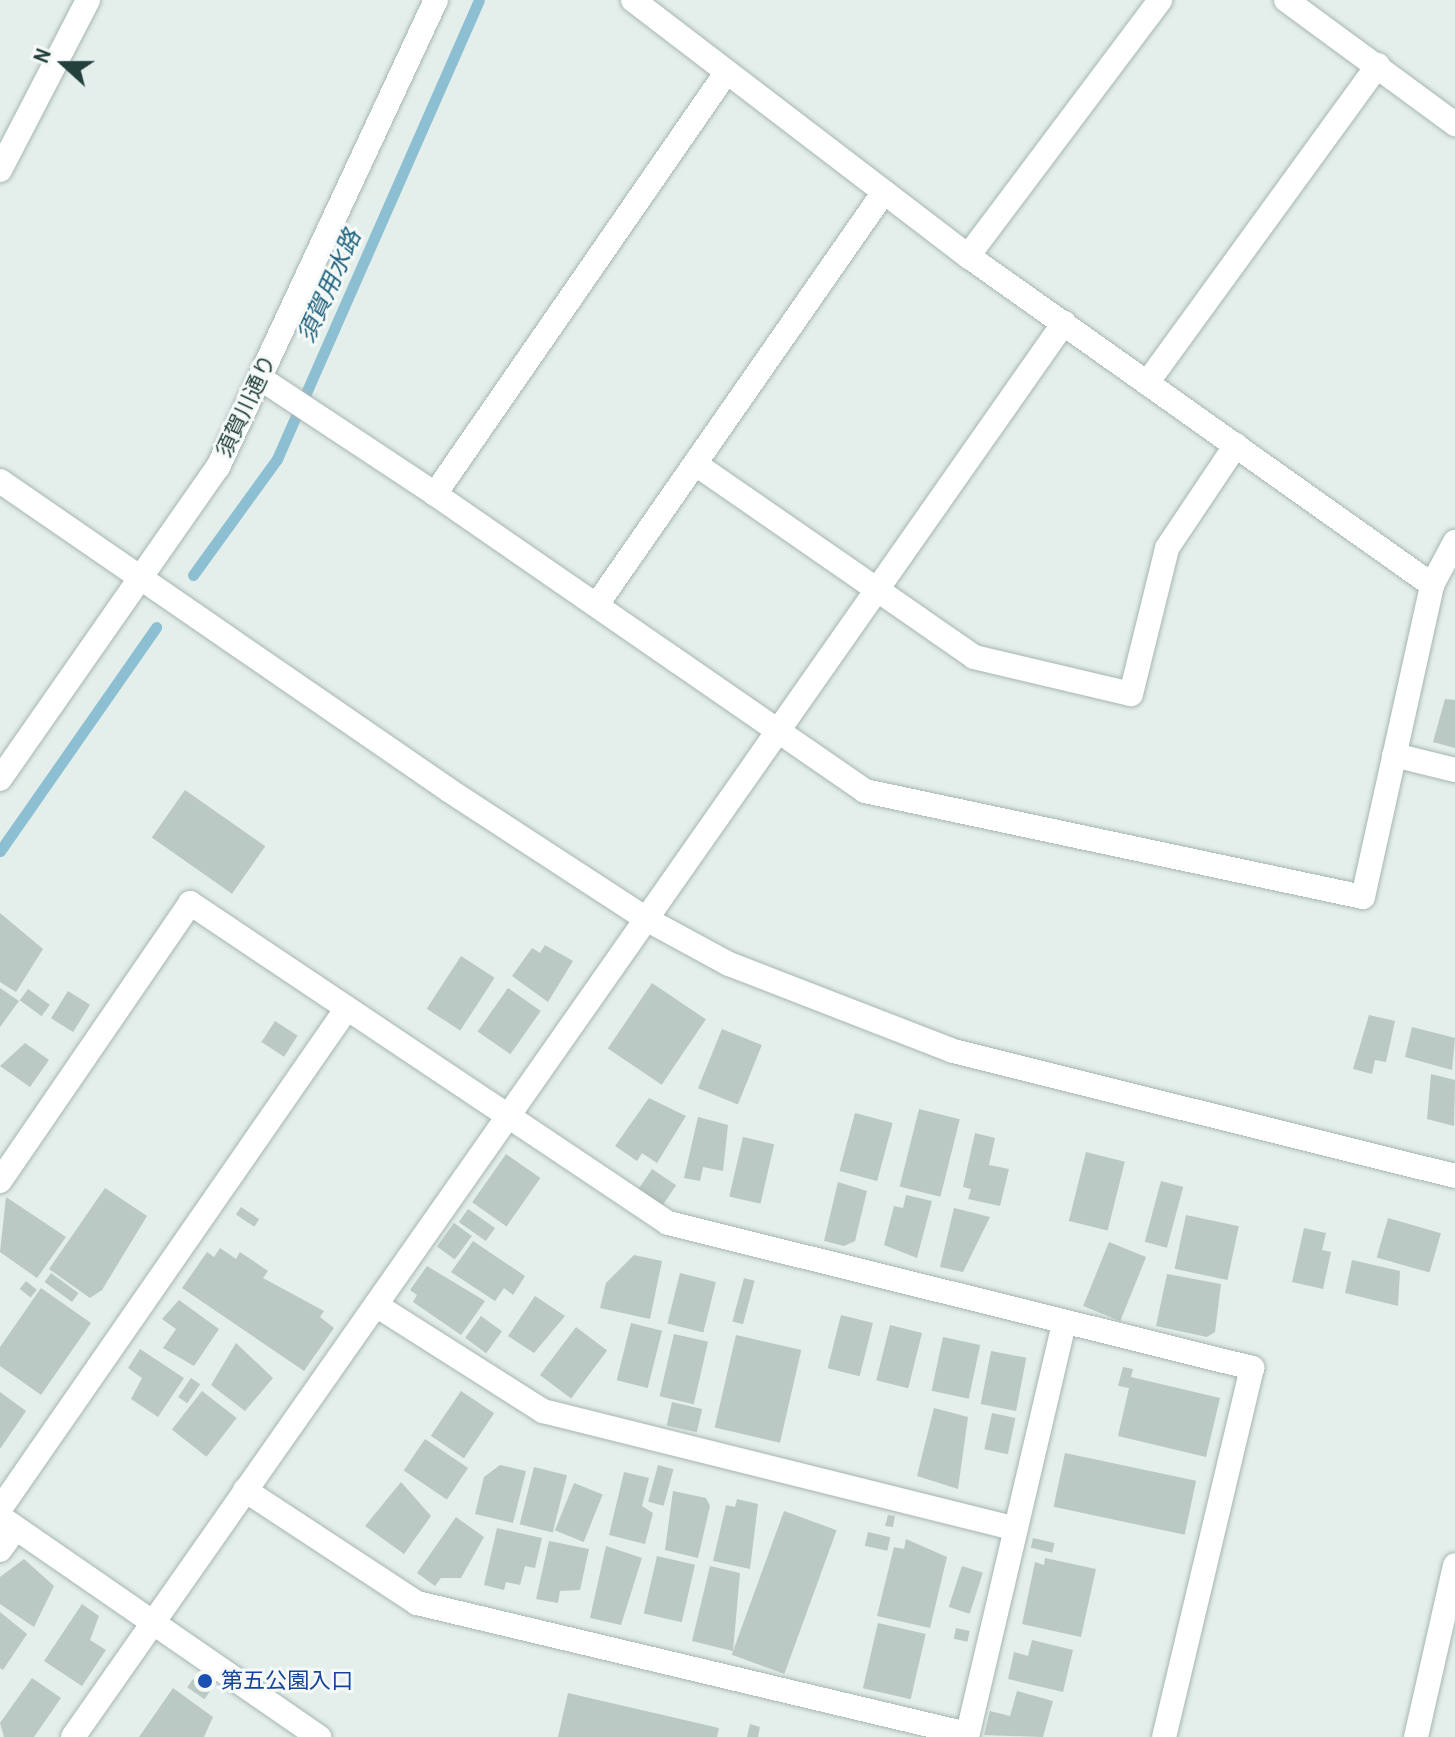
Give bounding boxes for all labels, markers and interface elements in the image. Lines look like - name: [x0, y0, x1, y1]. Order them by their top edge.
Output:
- north arrow: [24, 24, 104, 104]
- text: N: [25, 44, 58, 67]
- water label: 須賀用水路: [291, 225, 367, 347]
- street label: 須賀川通り: [211, 351, 281, 461]
- place label: 第五公園入口: [221, 1668, 353, 1694]
- marker: 第五公園入口: [196, 1672, 214, 1690]

